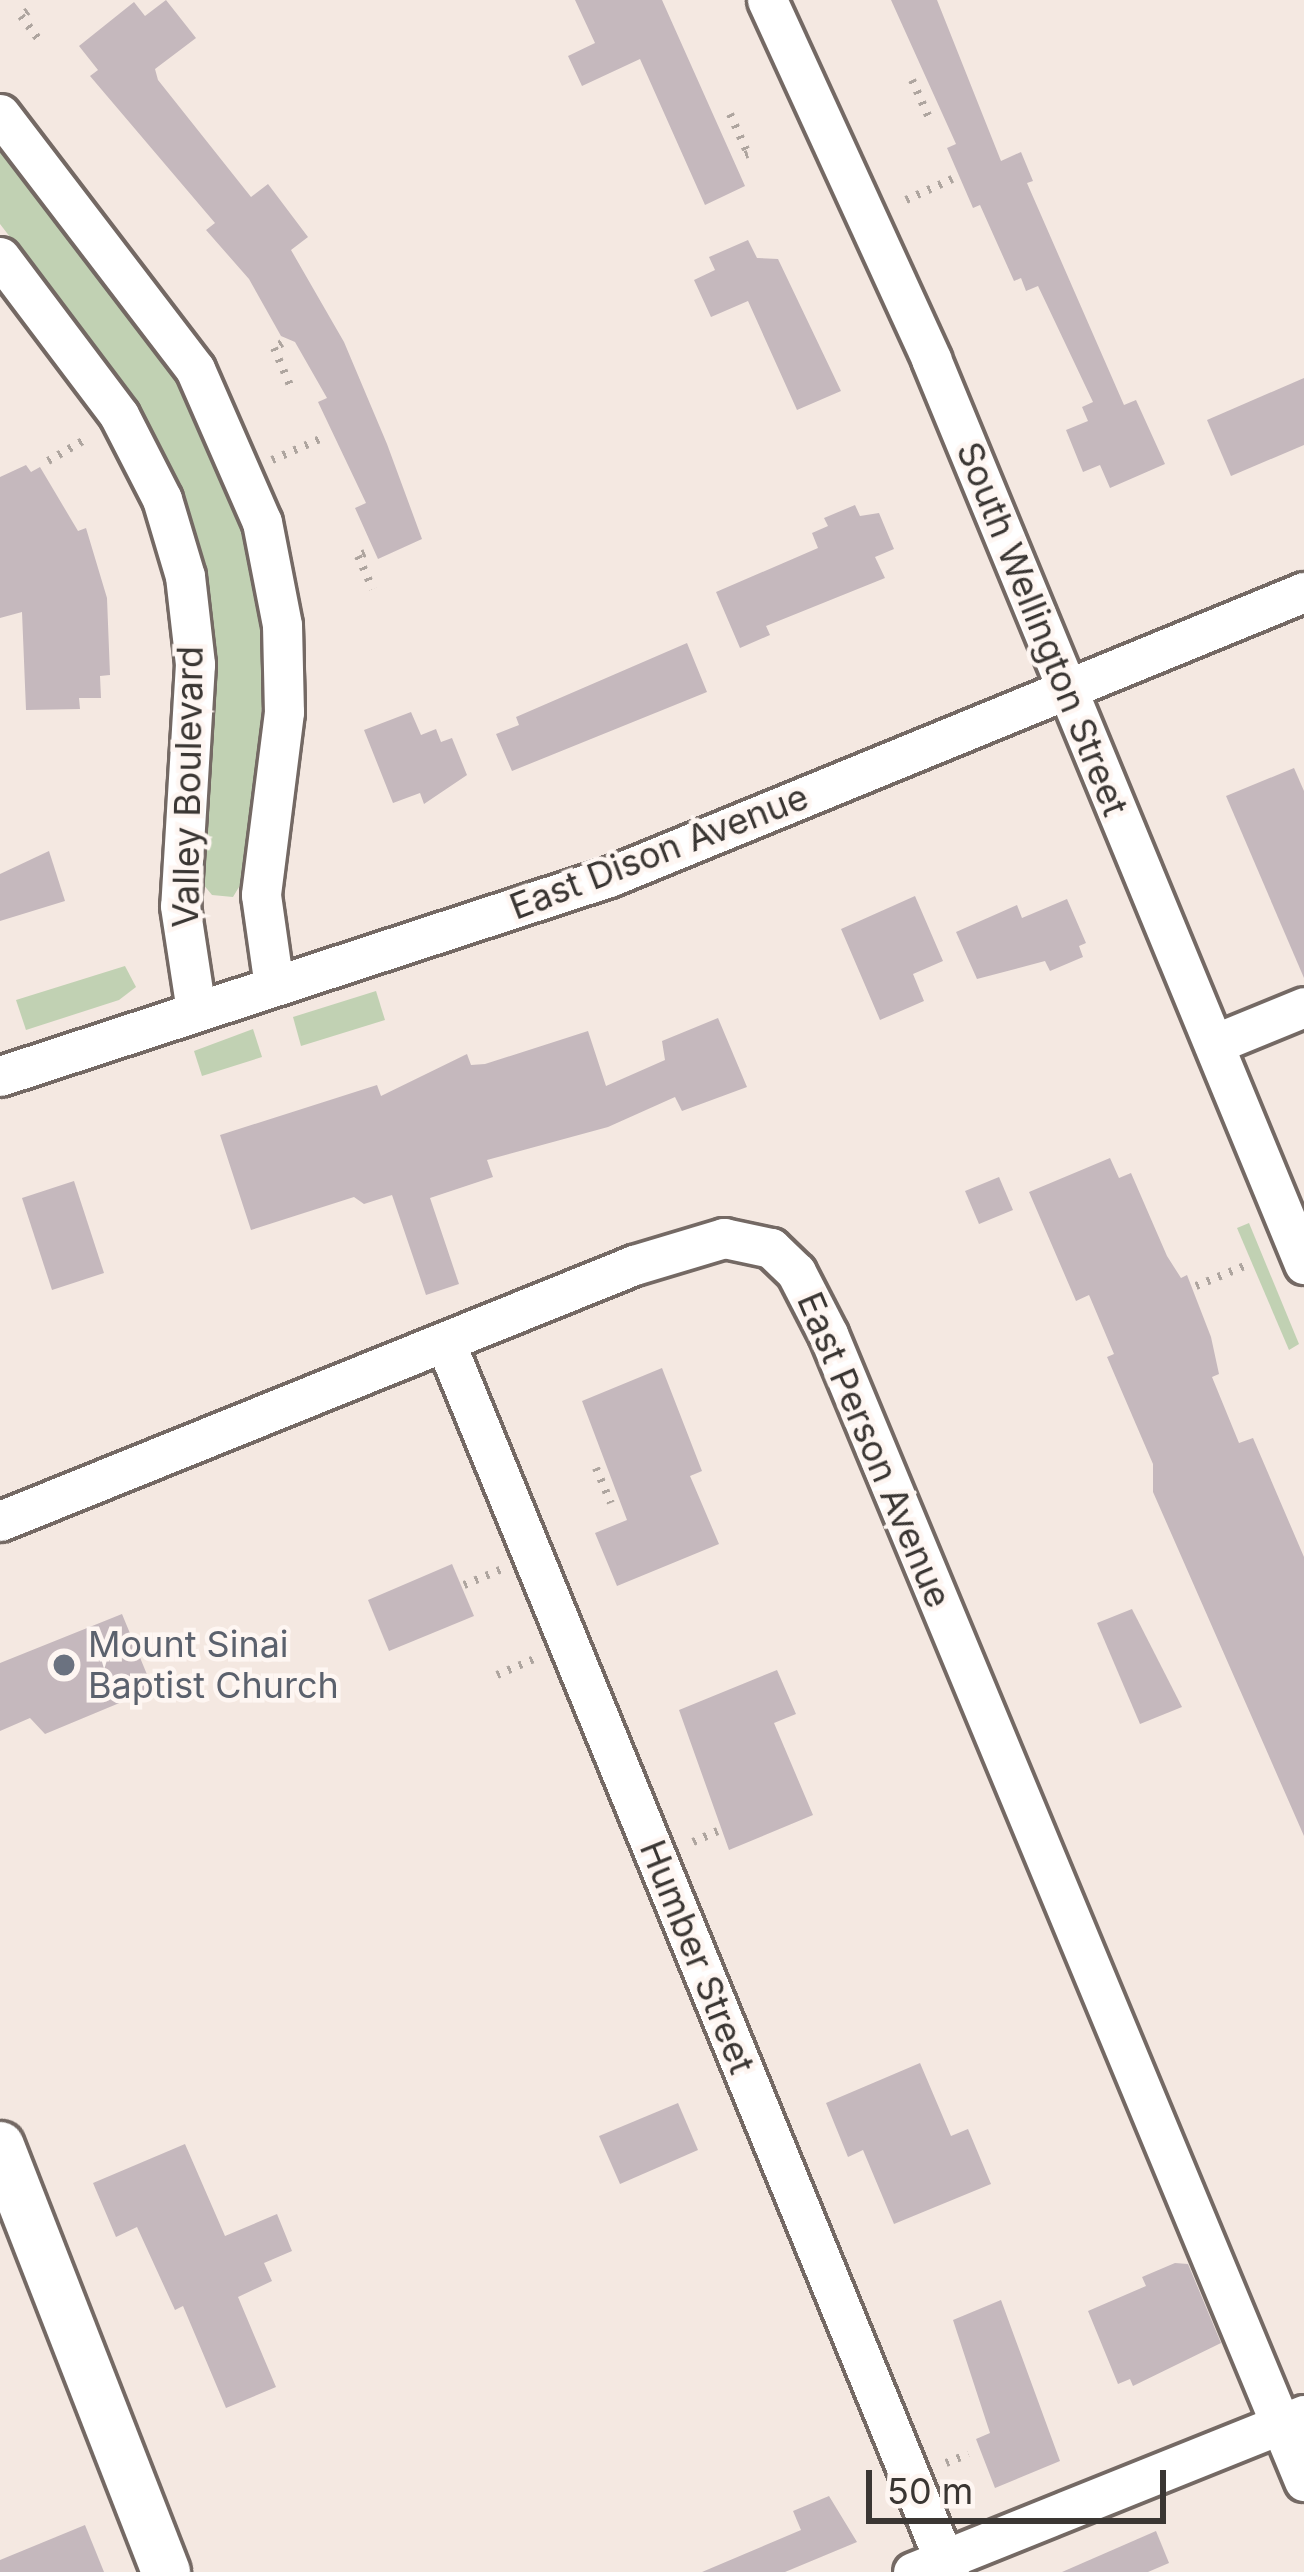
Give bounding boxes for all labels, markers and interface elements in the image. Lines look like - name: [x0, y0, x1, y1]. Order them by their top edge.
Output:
- street label: South Wellington Street: [947, 436, 1137, 822]
- street label: Valley Boulevard: [164, 646, 212, 928]
- street label: East Dison Avenue: [504, 775, 814, 929]
- street label: East Person Avenue: [788, 1286, 960, 1614]
- place label: Mount Sinai Baptist Church: [88, 1622, 339, 1707]
- marker: Mount Sinai Baptist Church: [51, 1652, 77, 1678]
- street label: Humber Street: [631, 1834, 763, 2080]
- scale bar: [872, 2446, 1172, 2520]
- text: 50 m: [887, 2469, 973, 2513]

